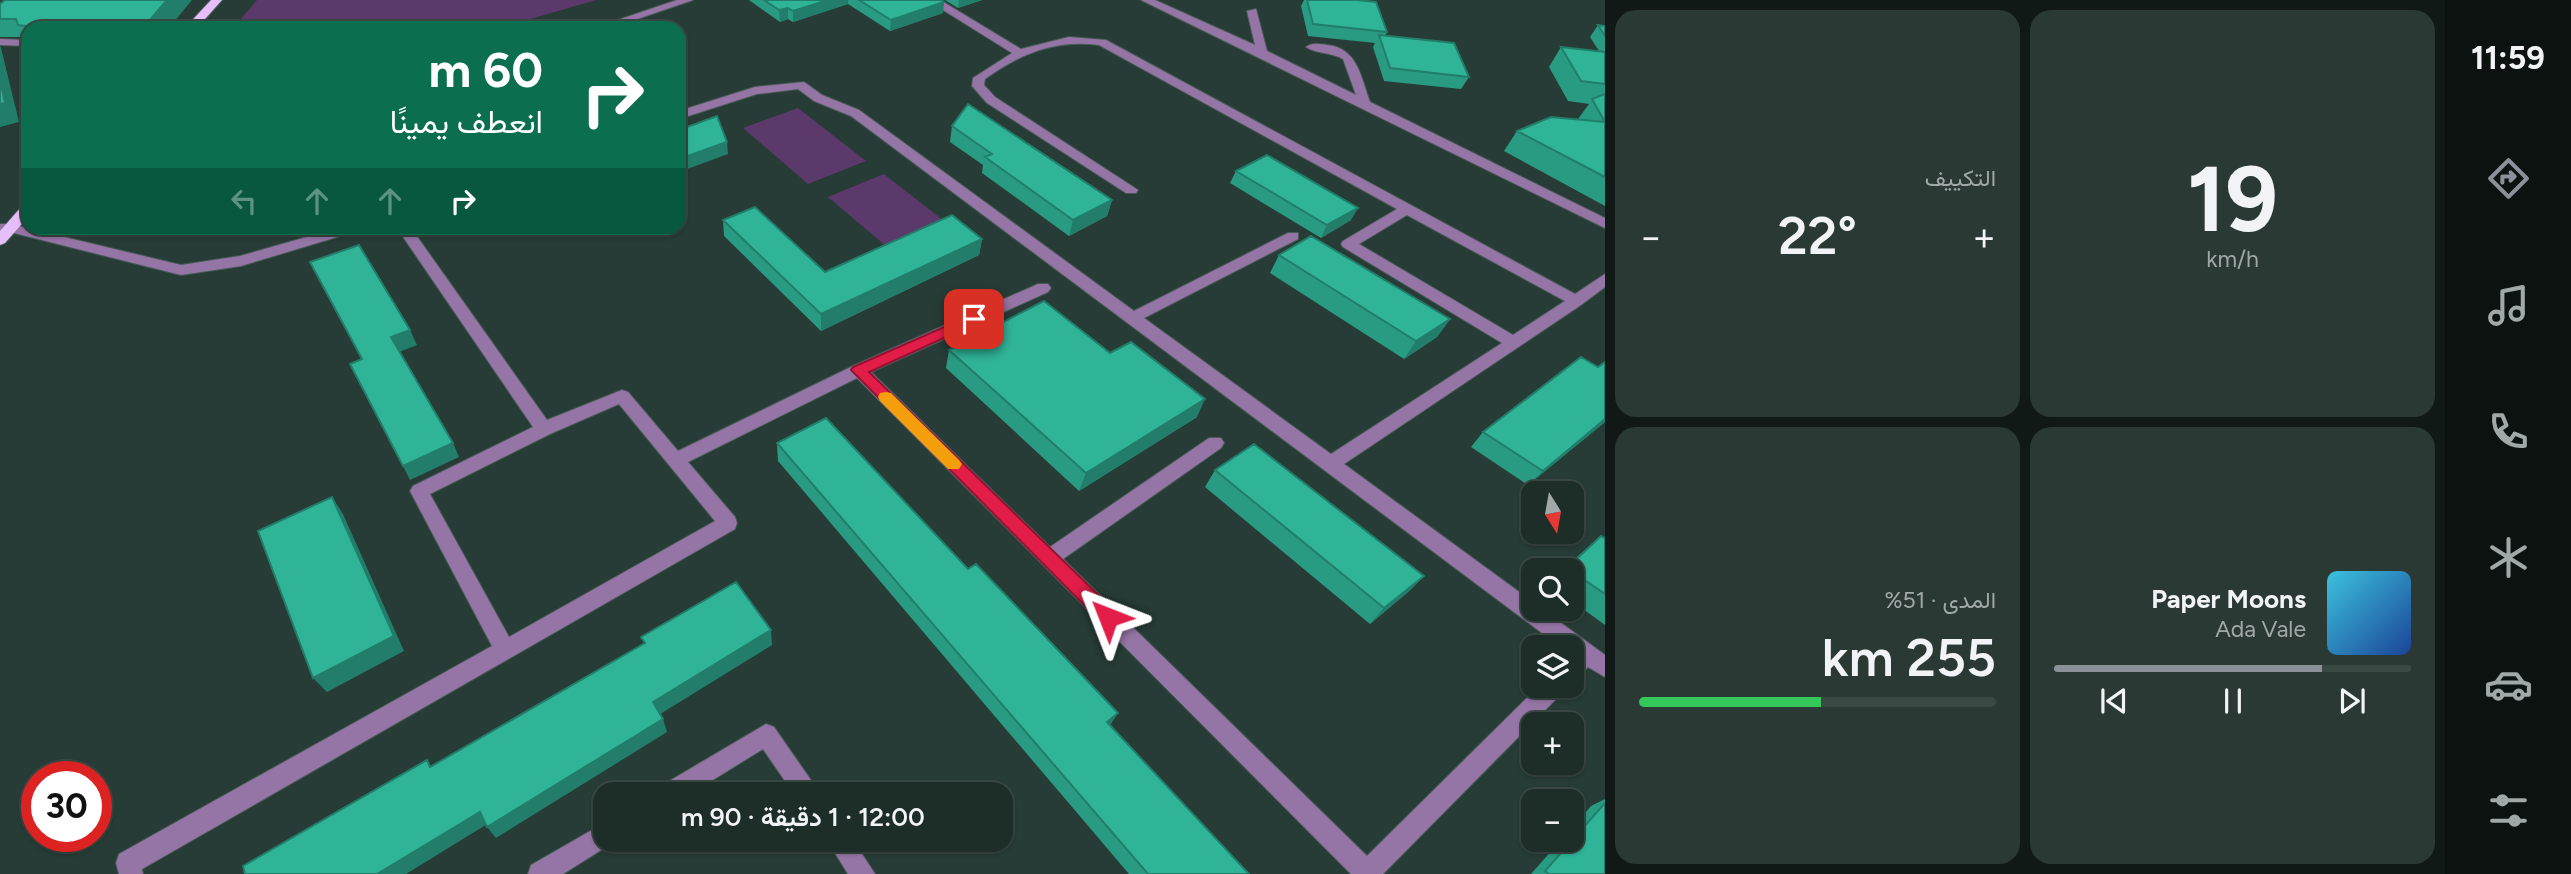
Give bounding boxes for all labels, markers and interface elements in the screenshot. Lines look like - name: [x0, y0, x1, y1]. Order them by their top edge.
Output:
- text: 11:59: [2471, 39, 2545, 77]
- text: 60 m: [428, 40, 543, 99]
- icon: right: [567, 49, 658, 140]
- text: انعطف يمينًا: [390, 103, 543, 141]
- text: 19: [2187, 145, 2278, 254]
- icon: directions: [2484, 154, 2533, 203]
- text: التكييف: [1925, 164, 1996, 192]
- icon: left: [225, 182, 263, 220]
- icon: ahead: [298, 182, 336, 220]
- icon: ahead: [371, 182, 409, 220]
- icon: right: [444, 182, 482, 220]
- text: 22°: [1778, 205, 1857, 267]
- text: −: [1639, 214, 1663, 260]
- text: +: [1972, 214, 1996, 260]
- text: km/h: [2206, 245, 2259, 273]
- icon: music: [2484, 281, 2533, 330]
- pin: [944, 289, 1004, 349]
- icon: arrive: [955, 300, 993, 338]
- icon: phone: [2484, 407, 2533, 456]
- north arrow: [1521, 481, 1584, 544]
- map controls: [1521, 481, 1584, 852]
- icon: climate: [2484, 533, 2533, 582]
- button: search: [1521, 558, 1584, 621]
- position arrow: [1071, 580, 1145, 654]
- text: Paper Moons: [2151, 583, 2306, 615]
- text: المدى · 51%: [1884, 586, 1996, 614]
- text: Ada Vale: [2215, 615, 2306, 643]
- text: 255 km: [1822, 627, 1996, 689]
- button: layers: [1521, 635, 1584, 698]
- icon: car: [2484, 660, 2533, 709]
- icon: previous: [2095, 682, 2133, 720]
- icon: pause: [2214, 682, 2252, 720]
- icon: next: [2333, 682, 2371, 720]
- button: +: [1521, 712, 1584, 775]
- speed limit sign: 30: [21, 761, 112, 852]
- icon: filters: [2484, 786, 2533, 835]
- button: −: [1521, 789, 1584, 852]
- text: 12:00 · 1 دقيقة · 90 m: [681, 801, 925, 833]

